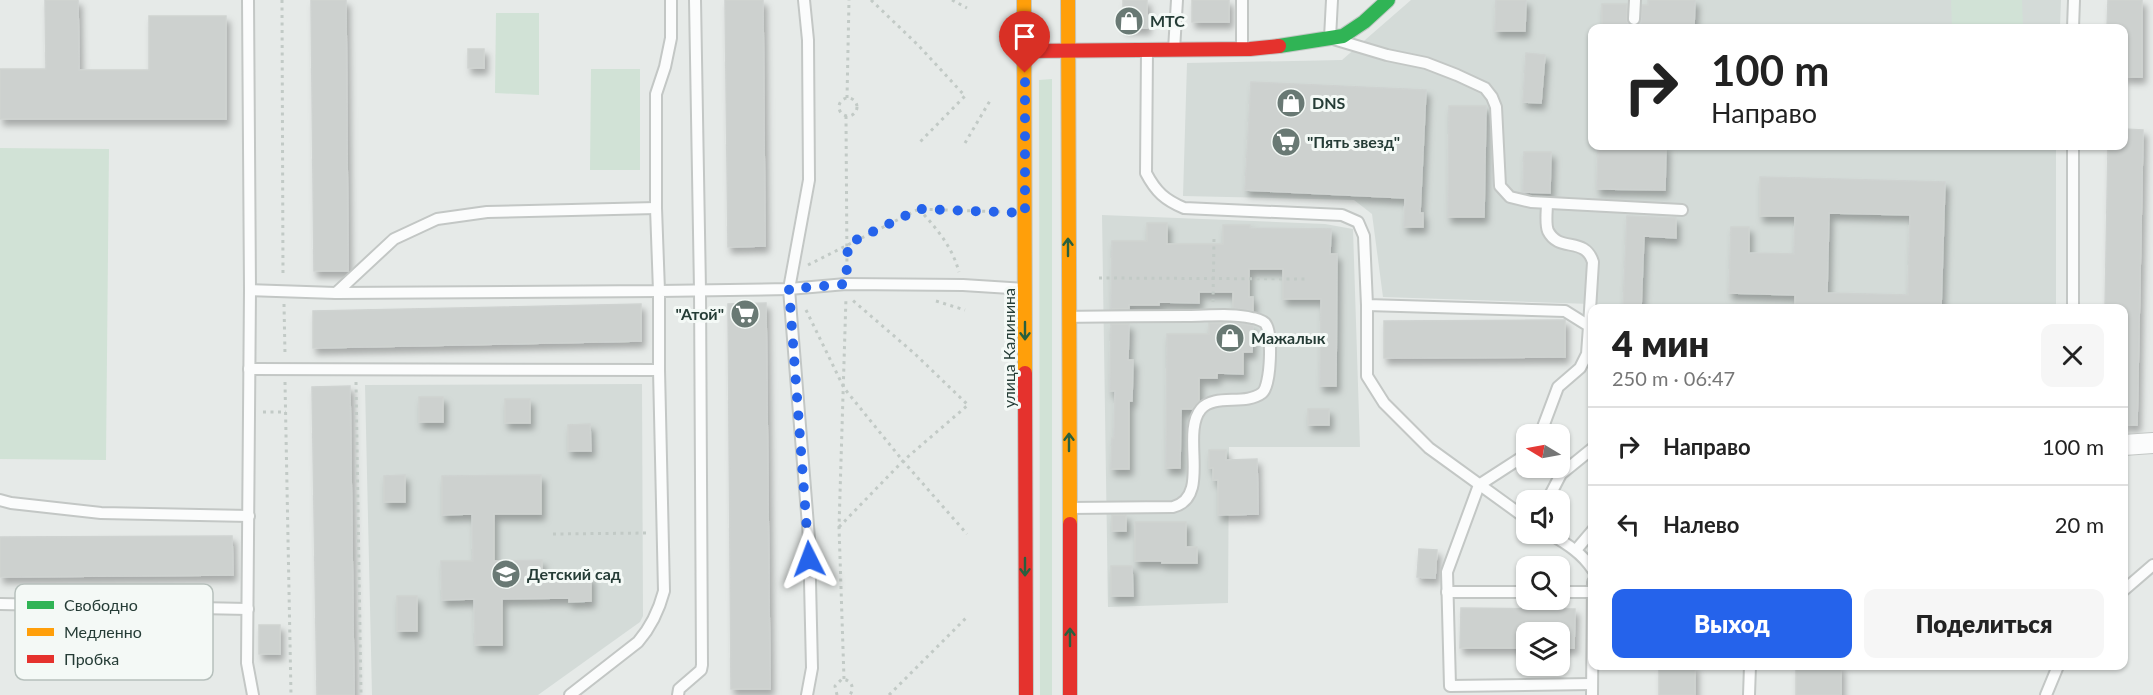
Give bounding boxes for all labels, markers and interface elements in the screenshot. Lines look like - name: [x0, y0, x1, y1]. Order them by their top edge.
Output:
- shop icon: МТС: [1113, 5, 1145, 37]
- pin: [999, 11, 1050, 73]
- place label: МТС: [1150, 11, 1185, 30]
- icon: arrive: [1008, 20, 1041, 53]
- text: 100 m: [1711, 45, 1829, 95]
- icon: right: [1612, 48, 1690, 126]
- shop icon: DNS: [1275, 87, 1307, 119]
- place label: DNS: [1312, 93, 1345, 112]
- text: Направо: [1711, 96, 1817, 129]
- supermarket icon: "Пять звезд": [1270, 126, 1302, 158]
- place label: "Пять звезд": [1307, 132, 1400, 151]
- one-way arrow: [1062, 237, 1074, 257]
- street label: улица Калинина: [999, 288, 1018, 408]
- supermarket icon: "Атой": [729, 298, 761, 330]
- place label: "Атой": [676, 304, 724, 323]
- one-way arrow: [1019, 321, 1031, 341]
- text: 4 мин: [1612, 321, 1709, 365]
- shop icon: Мажалык: [1214, 322, 1246, 354]
- button: close: [2041, 324, 2104, 387]
- place label: Мажалык: [1251, 328, 1326, 347]
- text: 250 m · 06:47: [1612, 366, 1735, 390]
- north arrow: [1516, 424, 1570, 478]
- map controls: [1516, 424, 1570, 676]
- icon: right: [1612, 430, 1645, 463]
- one-way arrow: [1063, 432, 1075, 452]
- text: Направо: [1663, 433, 1751, 460]
- text: 100 m: [2042, 433, 2104, 460]
- button: sound: [1516, 490, 1570, 544]
- icon: left: [1612, 508, 1645, 541]
- text: Налево: [1663, 511, 1739, 538]
- text: 20 m: [2055, 511, 2104, 538]
- position arrow: [777, 527, 841, 591]
- one-way arrow: [1020, 556, 1031, 576]
- button: search: [1516, 556, 1570, 610]
- school or university icon: Детский сад: [490, 558, 522, 590]
- place label: Детский сад: [527, 564, 621, 583]
- legend: [15, 584, 213, 680]
- button: Выход: [1612, 589, 1852, 658]
- button: Поделиться: [1864, 589, 2104, 658]
- text: Свободно: [64, 595, 138, 614]
- text: Медленно: [64, 622, 142, 641]
- button: layers: [1516, 622, 1570, 676]
- one-way arrow: [1064, 627, 1076, 647]
- text: Пробка: [64, 649, 119, 668]

